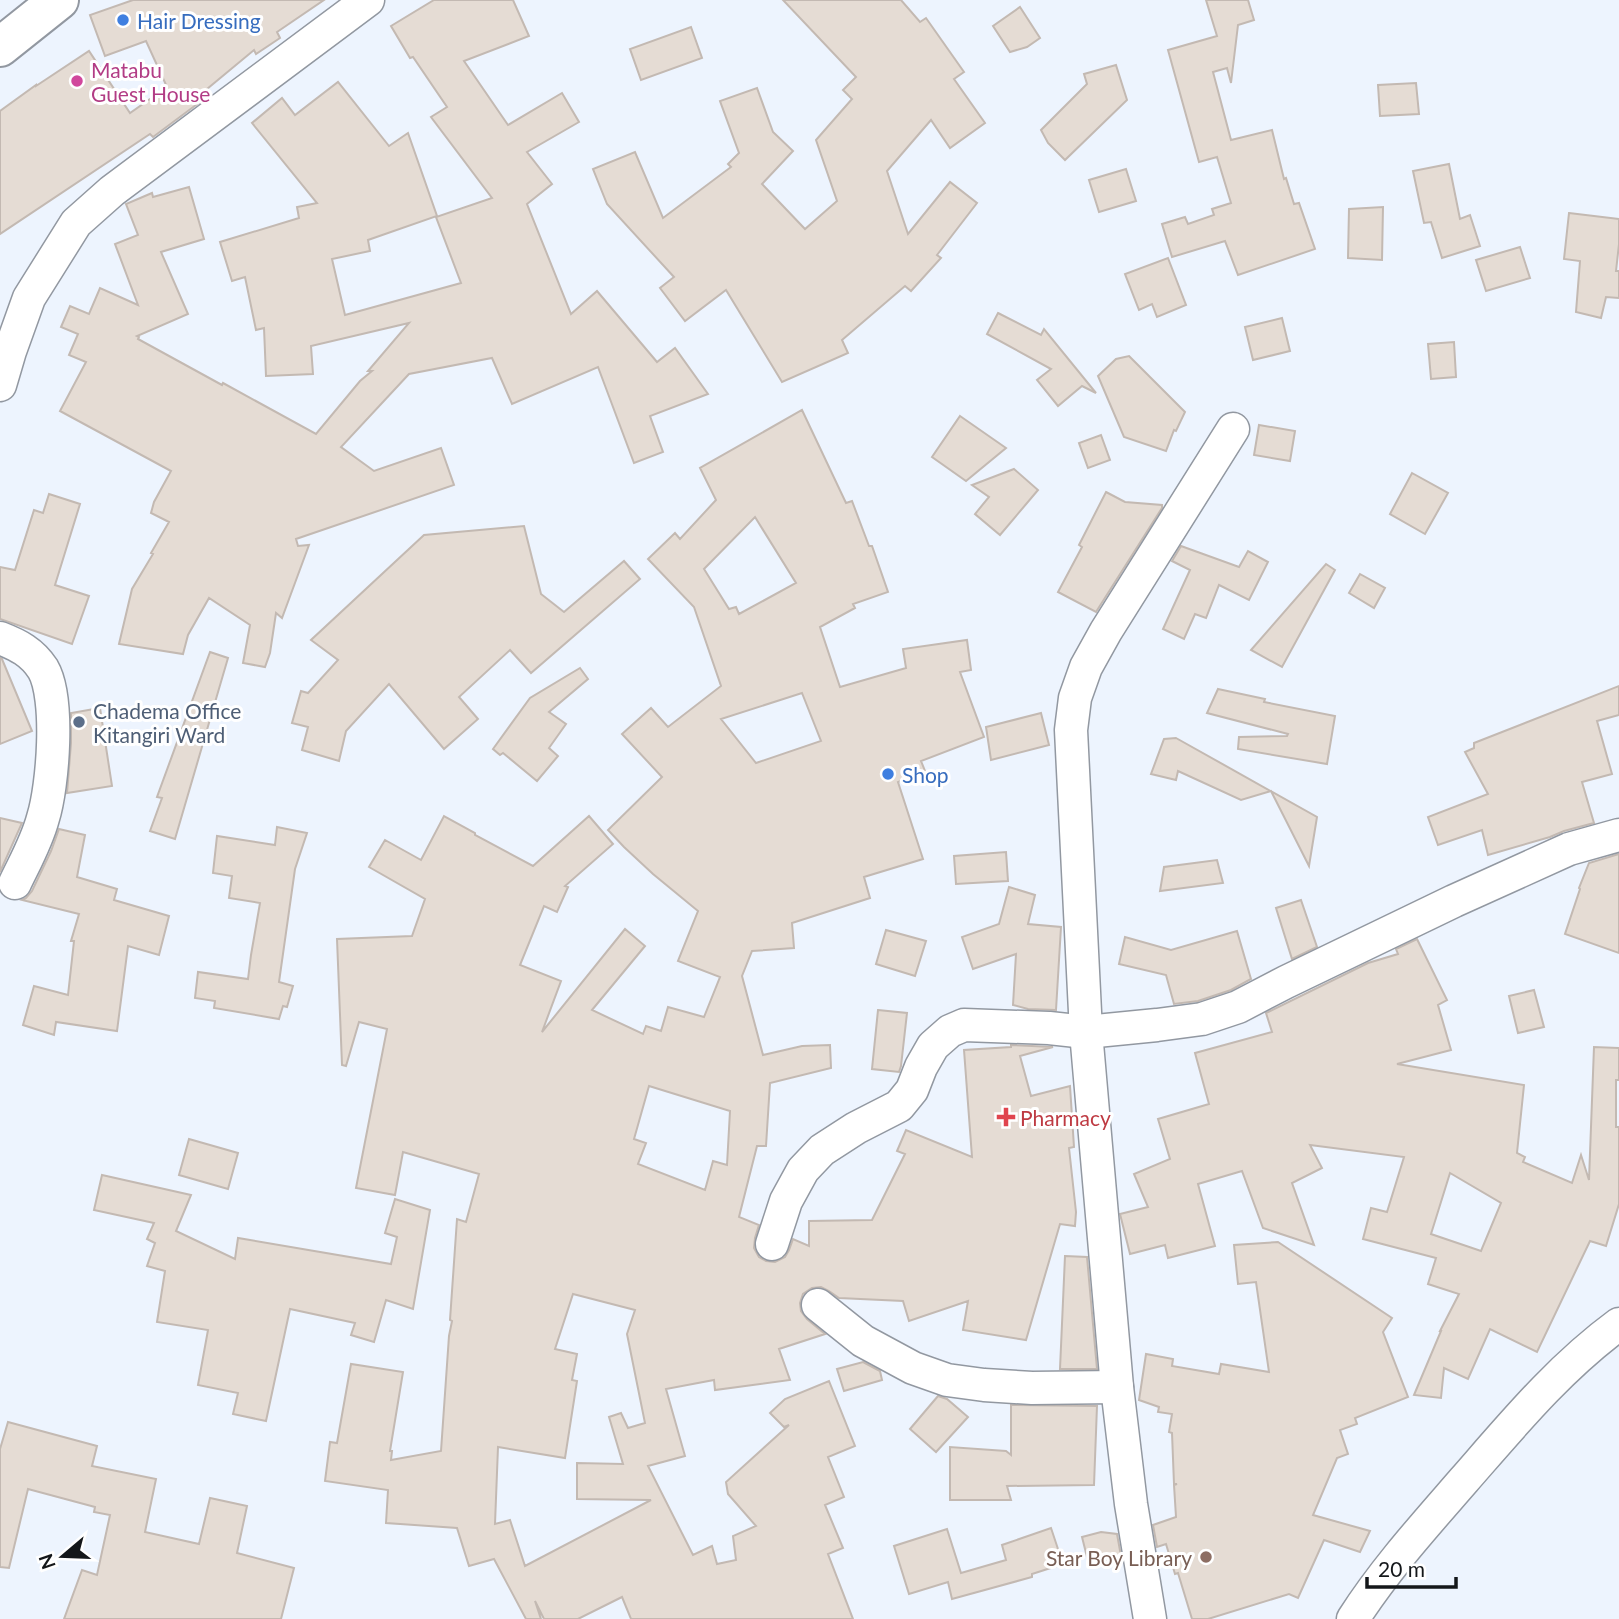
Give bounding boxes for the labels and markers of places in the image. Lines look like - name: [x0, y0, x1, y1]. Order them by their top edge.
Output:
- place label: Hair Dressing: [137, 8, 261, 33]
- marker: Hair Dressing: [115, 12, 131, 28]
- place label: Matabu Guest House: [91, 57, 210, 106]
- marker: Matabu Guest House: [69, 73, 85, 89]
- place label: Chadema Office Kitangiri Ward: [93, 698, 241, 747]
- marker: Chadema Office Kitangiri Ward: [71, 714, 87, 730]
- place label: Shop: [902, 762, 949, 787]
- marker: Shop: [880, 766, 896, 782]
- place label: Pharmacy: [1020, 1105, 1111, 1130]
- marker: Pharmacy: [998, 1109, 1014, 1125]
- place label: Star Boy Library: [1046, 1545, 1192, 1570]
- marker: Star Boy Library: [1198, 1549, 1214, 1565]

